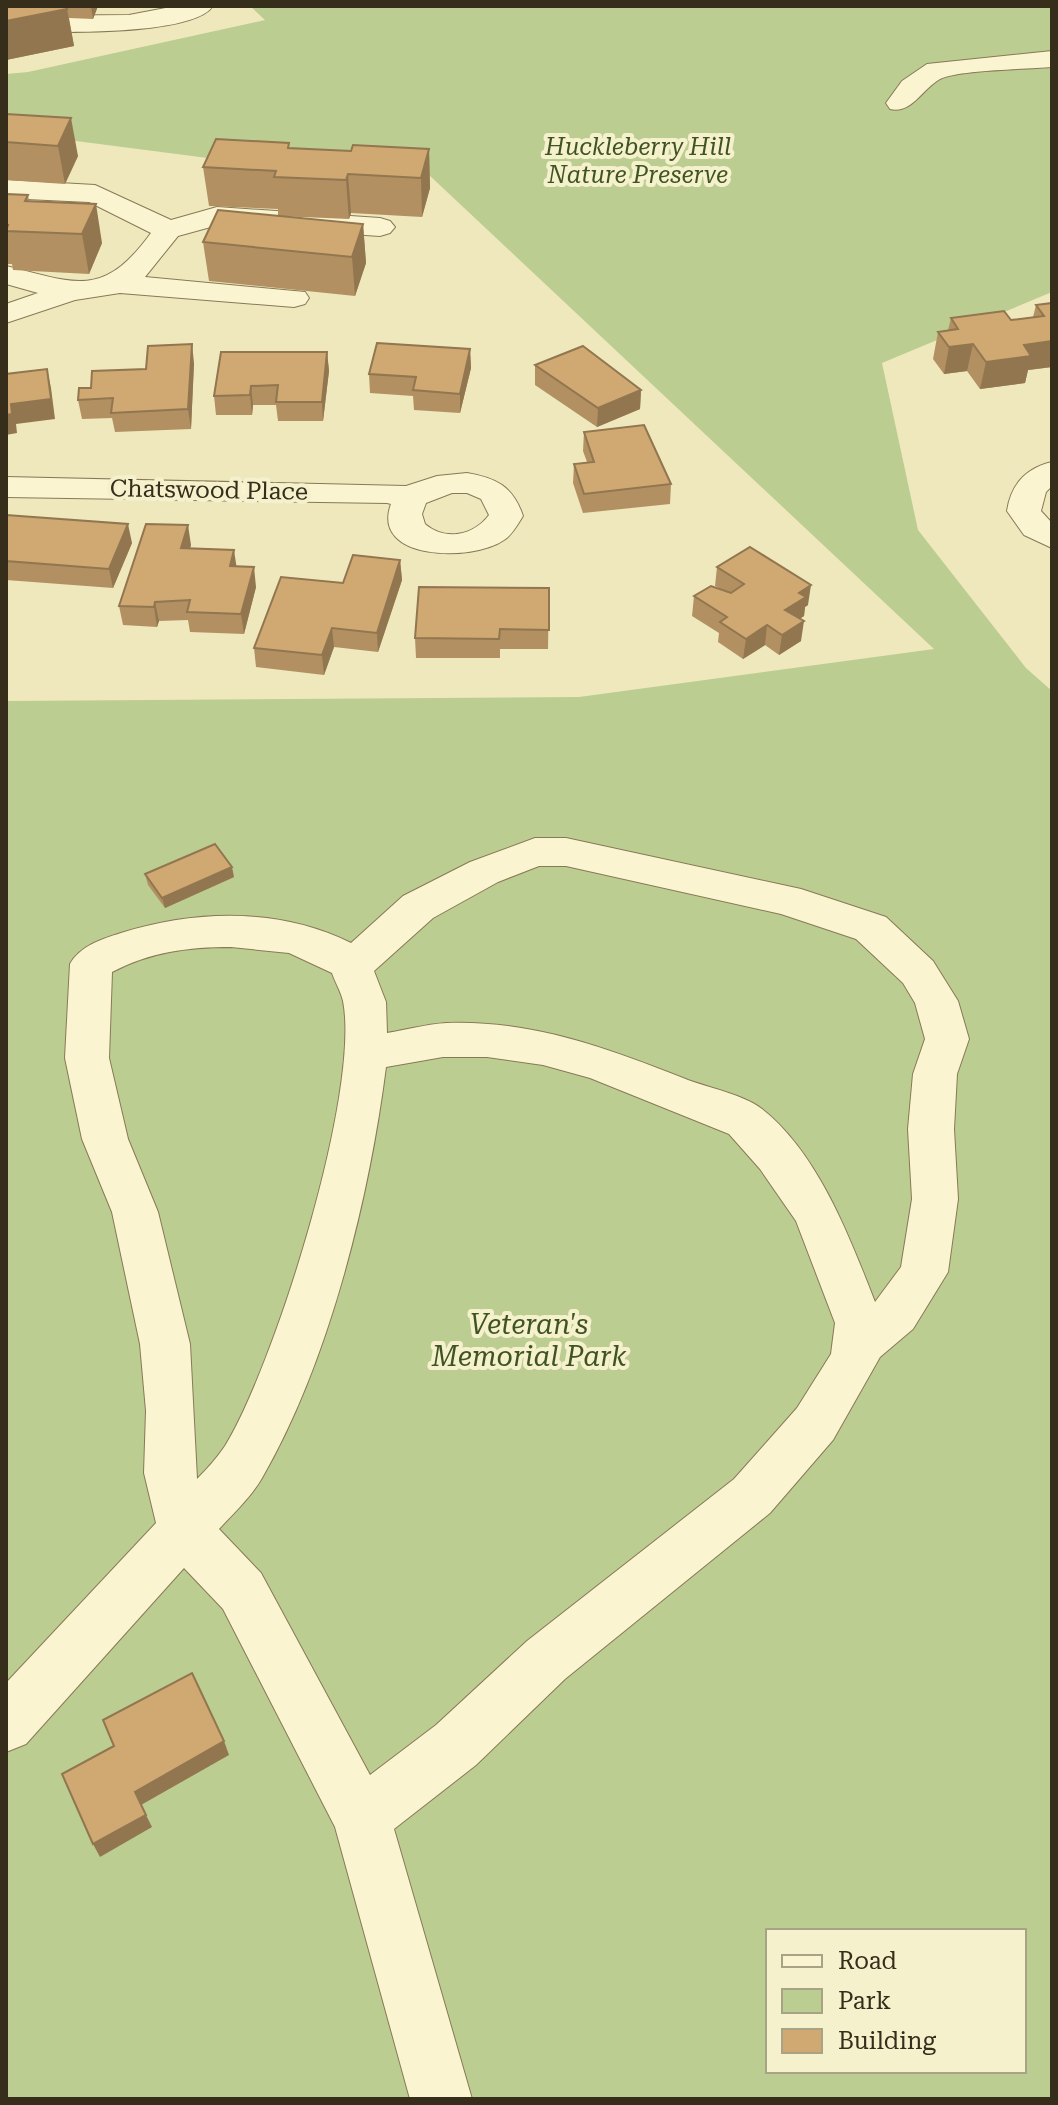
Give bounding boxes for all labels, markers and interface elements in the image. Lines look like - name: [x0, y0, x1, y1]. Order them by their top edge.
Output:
- park label: Huckleberry Hill Nature Preserve: [544, 133, 731, 189]
- street label: Chatswood Place: [110, 474, 308, 506]
- park label: Veteran's Memorial Park: [431, 1308, 627, 1373]
- legend: [766, 1929, 1026, 2073]
- text: Road: [838, 1947, 897, 1975]
- text: Park: [838, 1987, 891, 2015]
- text: Building: [838, 2027, 936, 2055]

